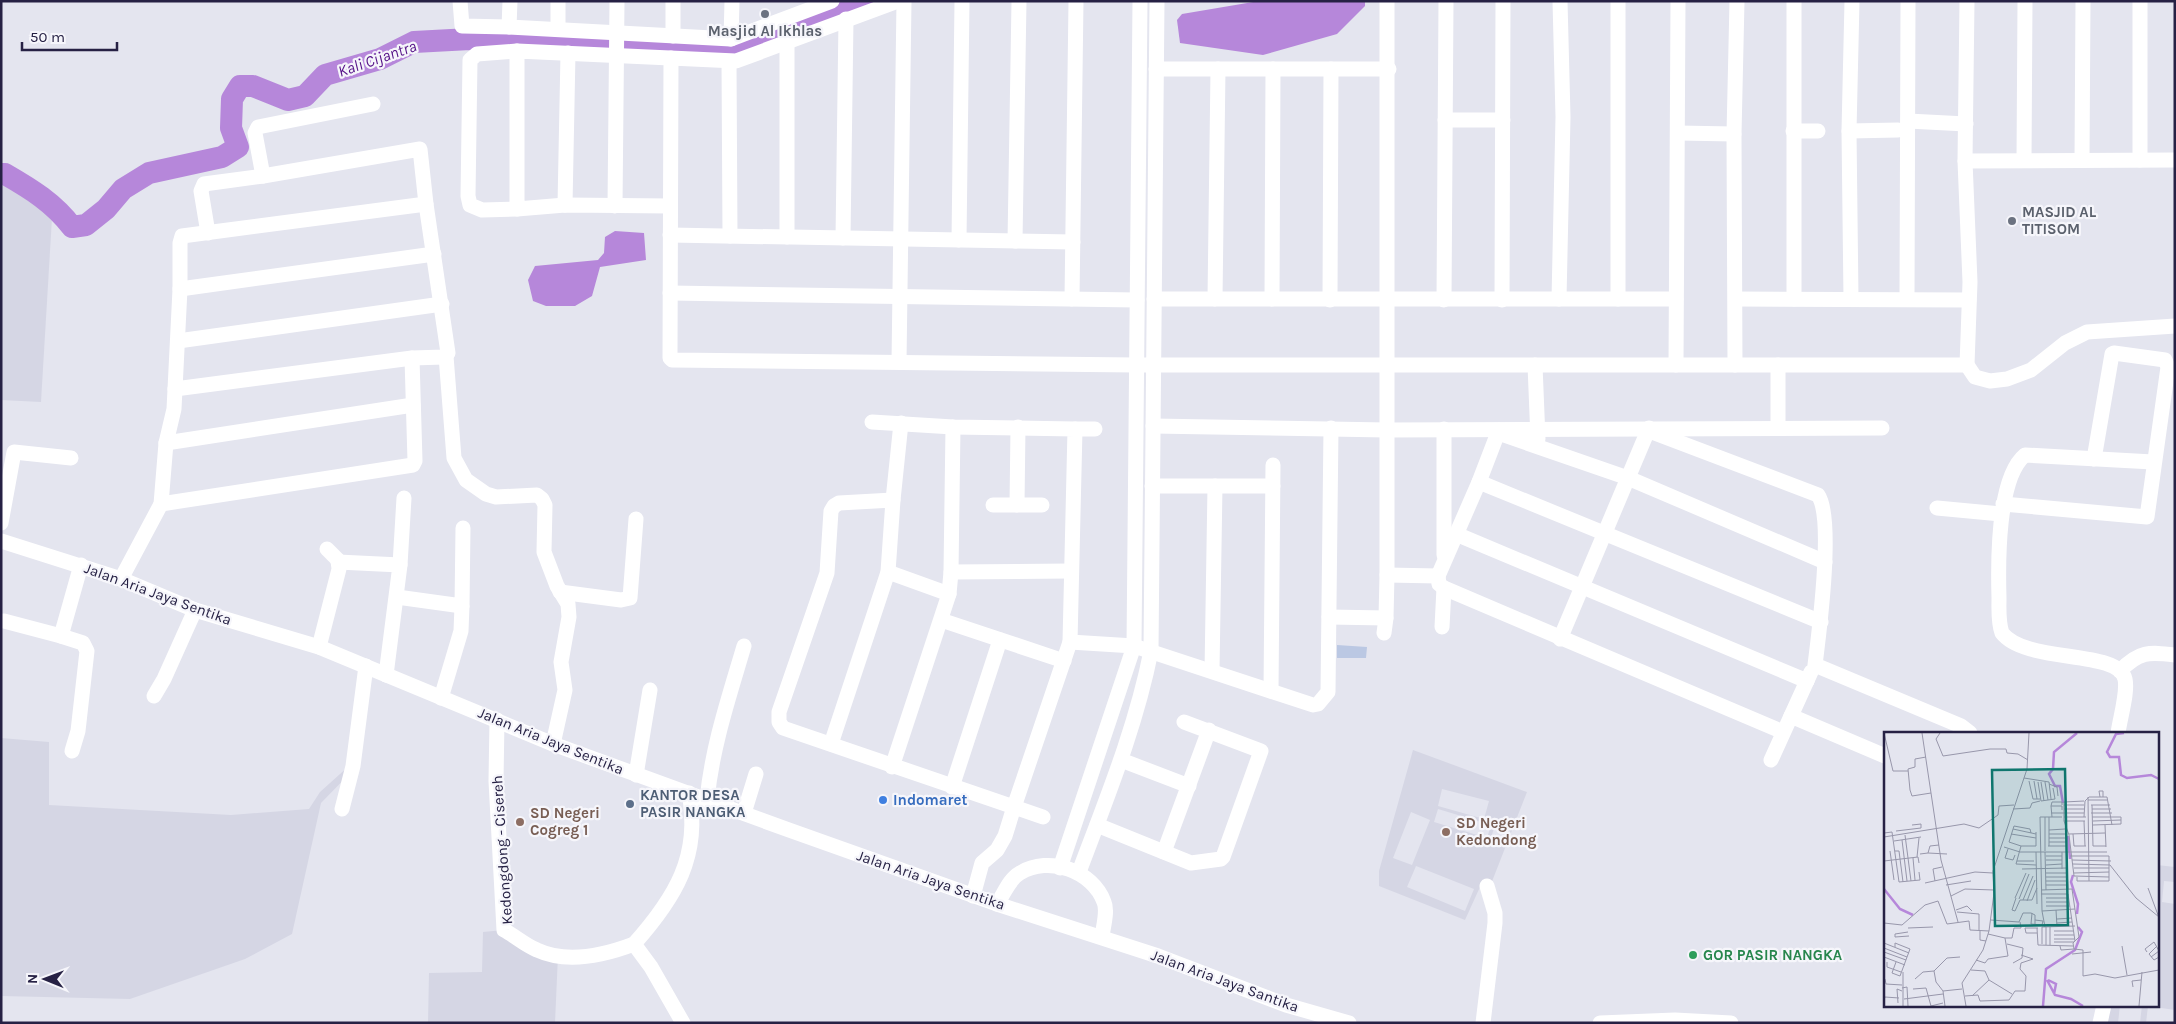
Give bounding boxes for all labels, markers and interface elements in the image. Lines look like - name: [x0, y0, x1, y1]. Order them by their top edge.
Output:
- marker: Masjid Al Ikhlas: [759, 8, 771, 20]
- scale bar: [22, 20, 118, 52]
- place label: Masjid Al Ikhlas: [708, 22, 822, 40]
- text: 50 m: [30, 28, 65, 46]
- water label: Kali Cijantra: [335, 36, 419, 81]
- place label: MASJID AL TITISOM: [2022, 203, 2097, 238]
- marker: MASJID AL TITISOM: [2006, 215, 2018, 227]
- street label: Jalan Aria Jaya Sentika: [82, 559, 234, 629]
- street label: Jalan Aria Jaya Sentika: [476, 704, 626, 778]
- inset map: [1884, 732, 2158, 1006]
- street label: Kedongdong - Cisereh: [488, 775, 516, 925]
- place label: KANTOR DESA PASIR NANGKA: [640, 786, 746, 821]
- place label: Indomaret: [893, 791, 967, 809]
- marker: Indomaret: [877, 794, 889, 806]
- marker: KANTOR DESA PASIR NANGKA: [624, 798, 636, 810]
- place label: SD Negeri Cogreg 1: [530, 804, 600, 839]
- place label: SD Negeri Kedondong: [1456, 814, 1537, 849]
- marker: SD Negeri Cogreg 1: [514, 816, 526, 828]
- marker: SD Negeri Kedondong: [1440, 826, 1452, 838]
- street label: Jalan Aria Jaya Sentika: [855, 846, 1007, 914]
- street label: Jalan Aria Jaya Santika: [1149, 946, 1301, 1016]
- place label: GOR PASIR NANGKA: [1703, 946, 1843, 964]
- marker: GOR PASIR NANGKA: [1687, 949, 1699, 961]
- north arrow: [20, 954, 70, 1004]
- text: N: [24, 974, 41, 984]

